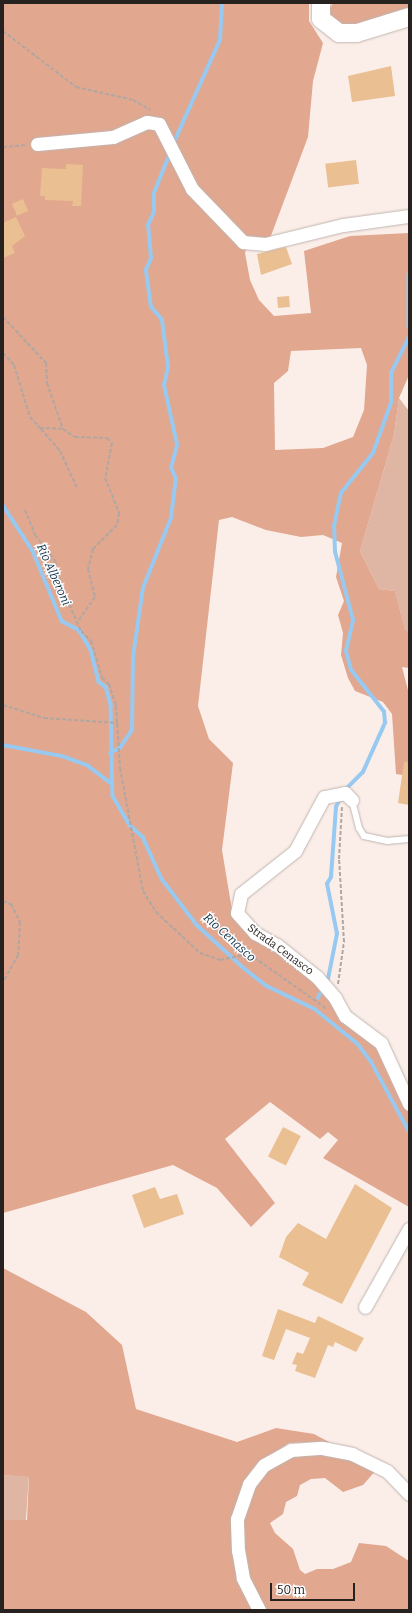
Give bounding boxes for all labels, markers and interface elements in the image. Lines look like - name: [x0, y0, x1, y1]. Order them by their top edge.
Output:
- water label: Rio Alberoni: [33, 542, 73, 608]
- water label: Rio Cenasco: [200, 911, 258, 965]
- street label: Strada Cenasco: [244, 922, 316, 978]
- scale bar: [272, 1575, 357, 1601]
- text: 50 m: [277, 1583, 305, 1597]

